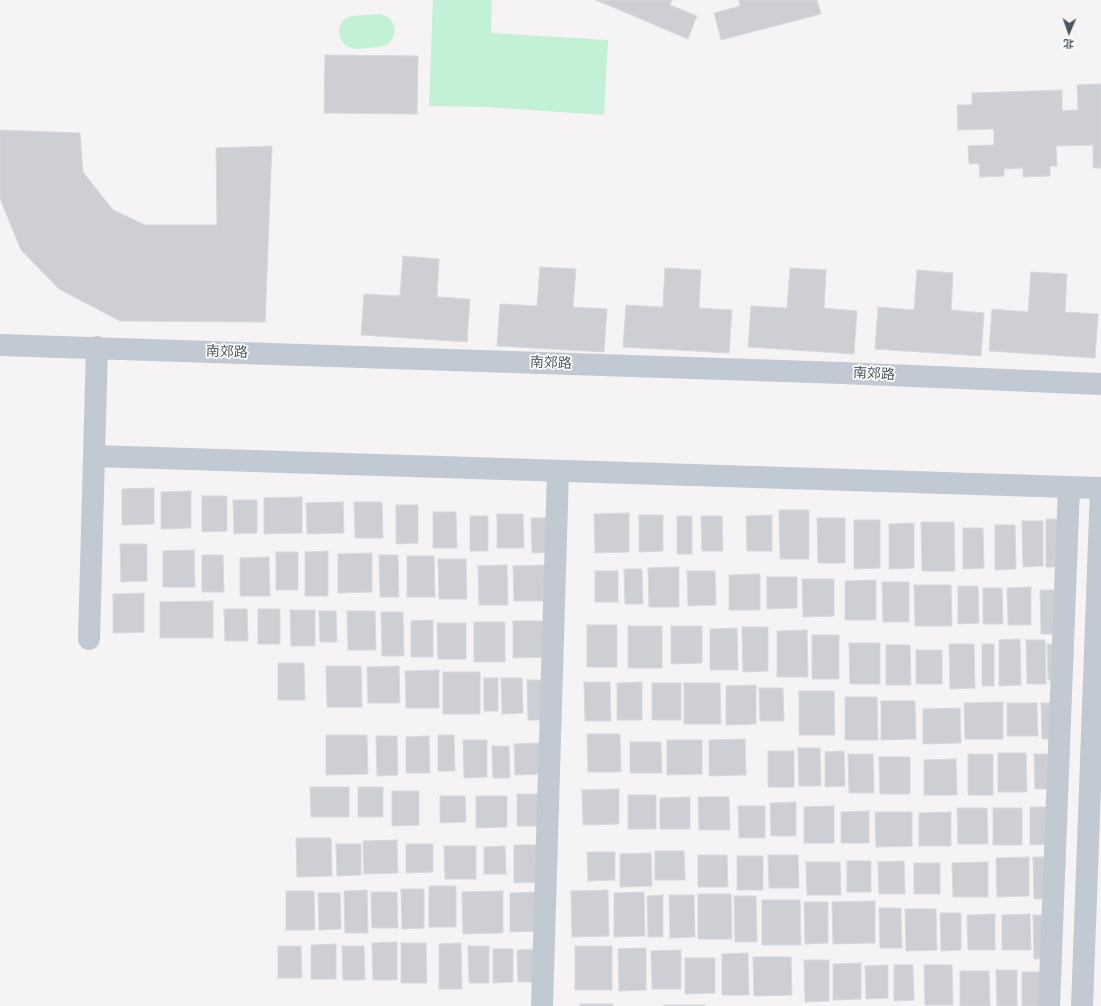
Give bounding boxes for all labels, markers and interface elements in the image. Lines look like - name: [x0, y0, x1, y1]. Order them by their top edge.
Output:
- north arrow: [1049, 12, 1089, 52]
- text: 北: [1063, 37, 1074, 51]
- street label: 南郊路: [206, 343, 248, 361]
- street label: 南郊路: [530, 354, 572, 372]
- street label: 南郊路: [853, 365, 895, 383]

